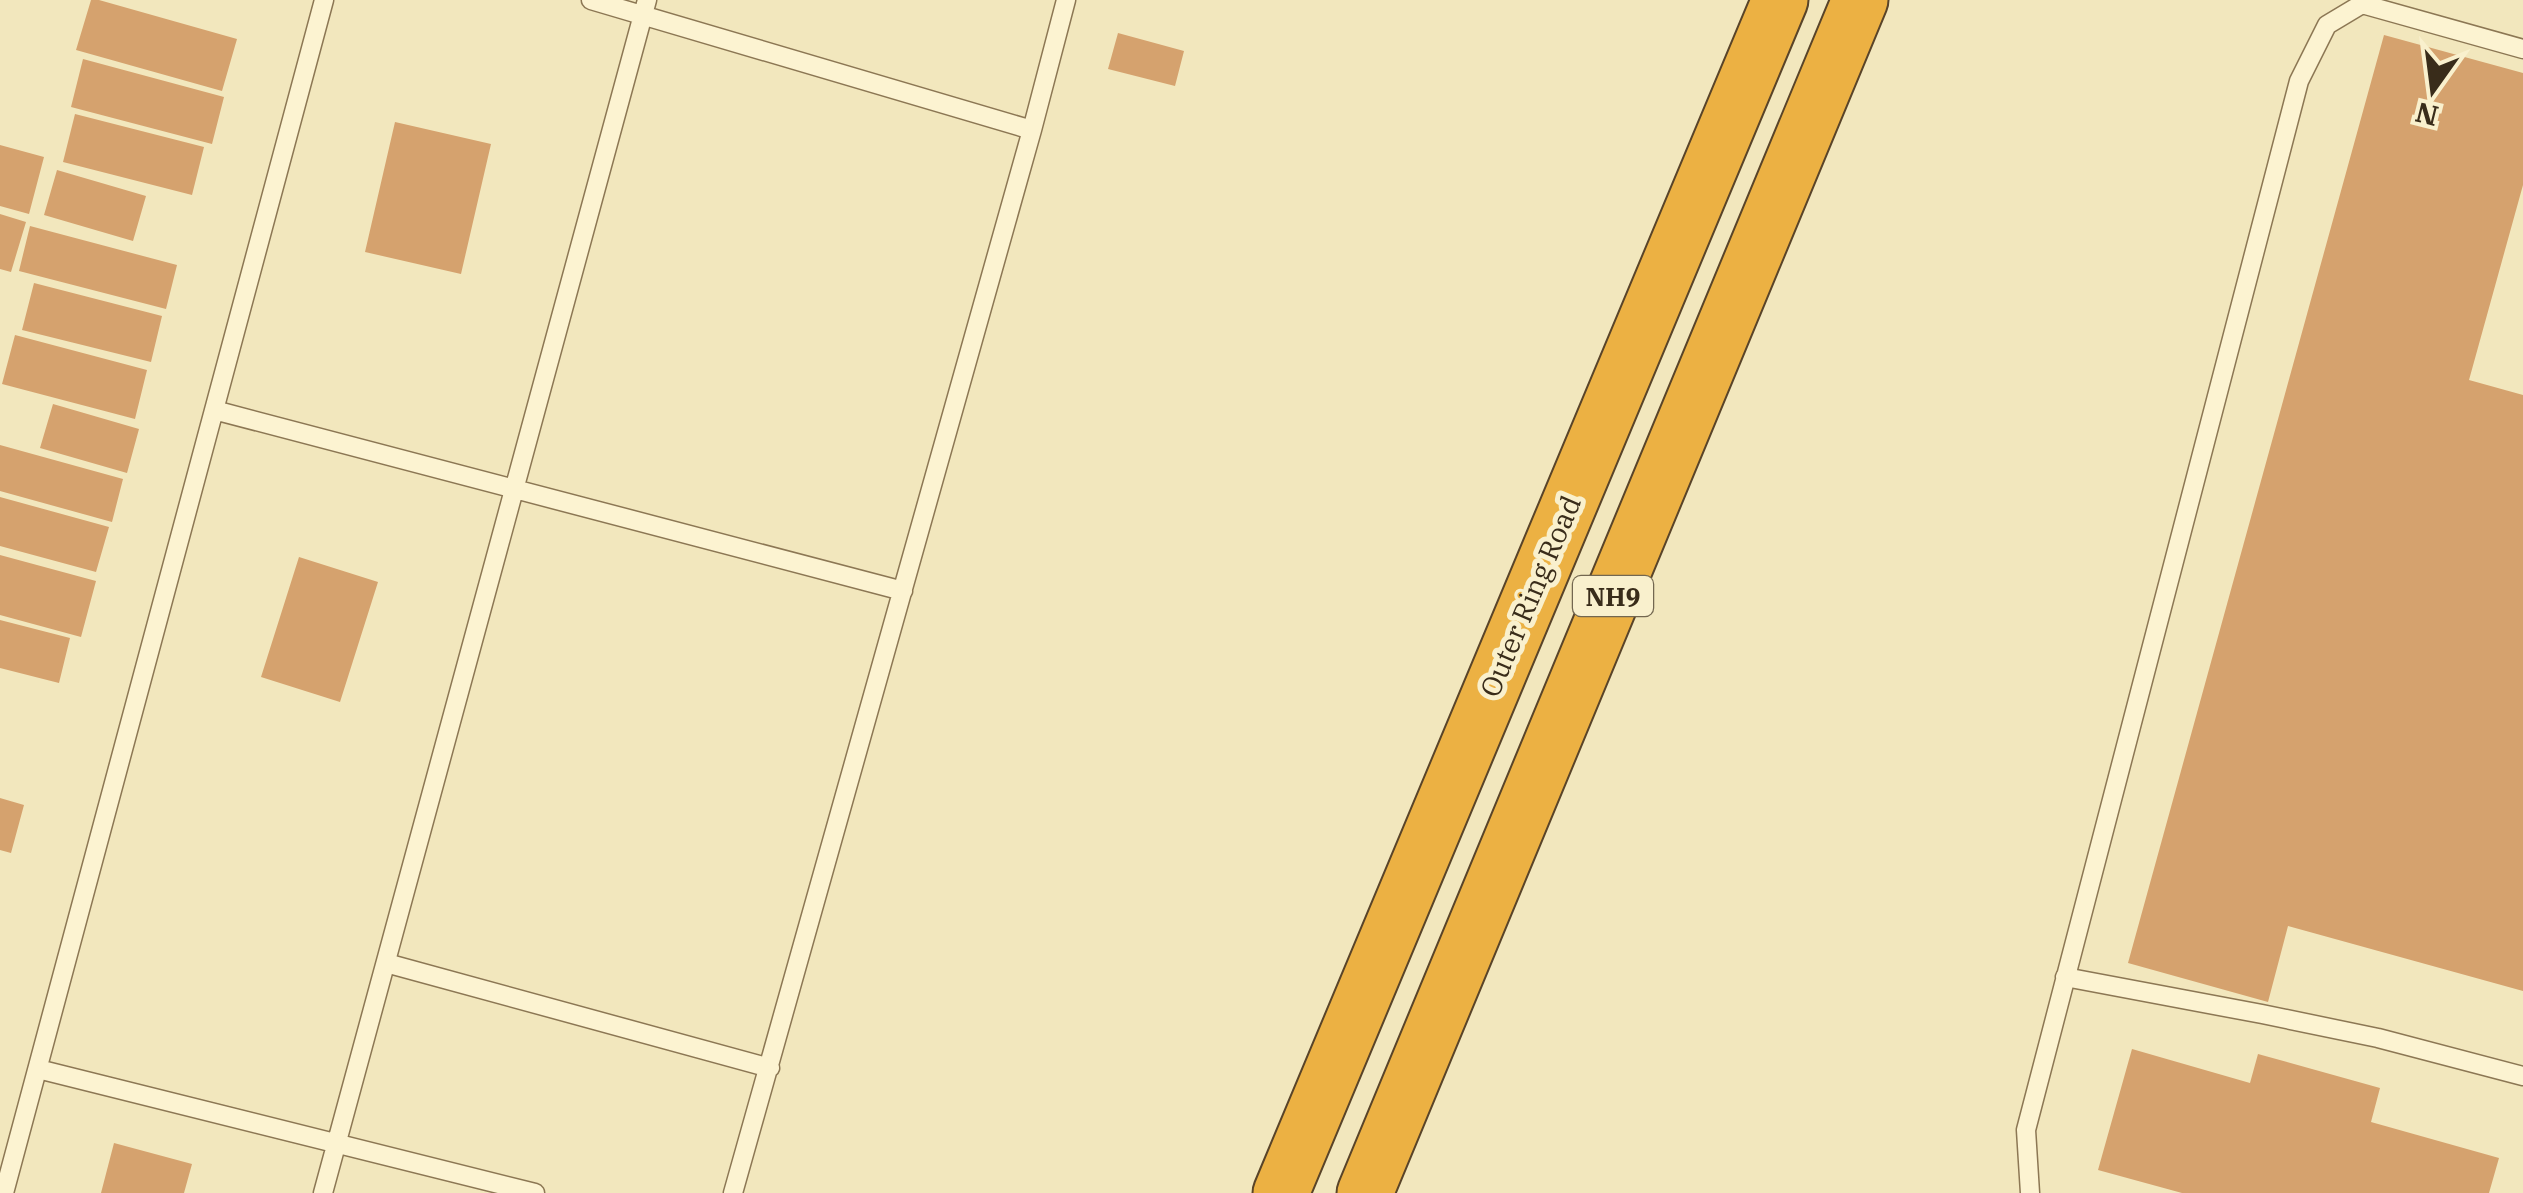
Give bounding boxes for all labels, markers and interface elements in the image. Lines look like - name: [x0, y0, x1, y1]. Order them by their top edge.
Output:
- north arrow: [2383, 40, 2483, 140]
- text: N: [2412, 94, 2442, 135]
- street label: Outer Ring Road: [1471, 490, 1589, 702]
- road number: NH9: [1573, 576, 1653, 616]

